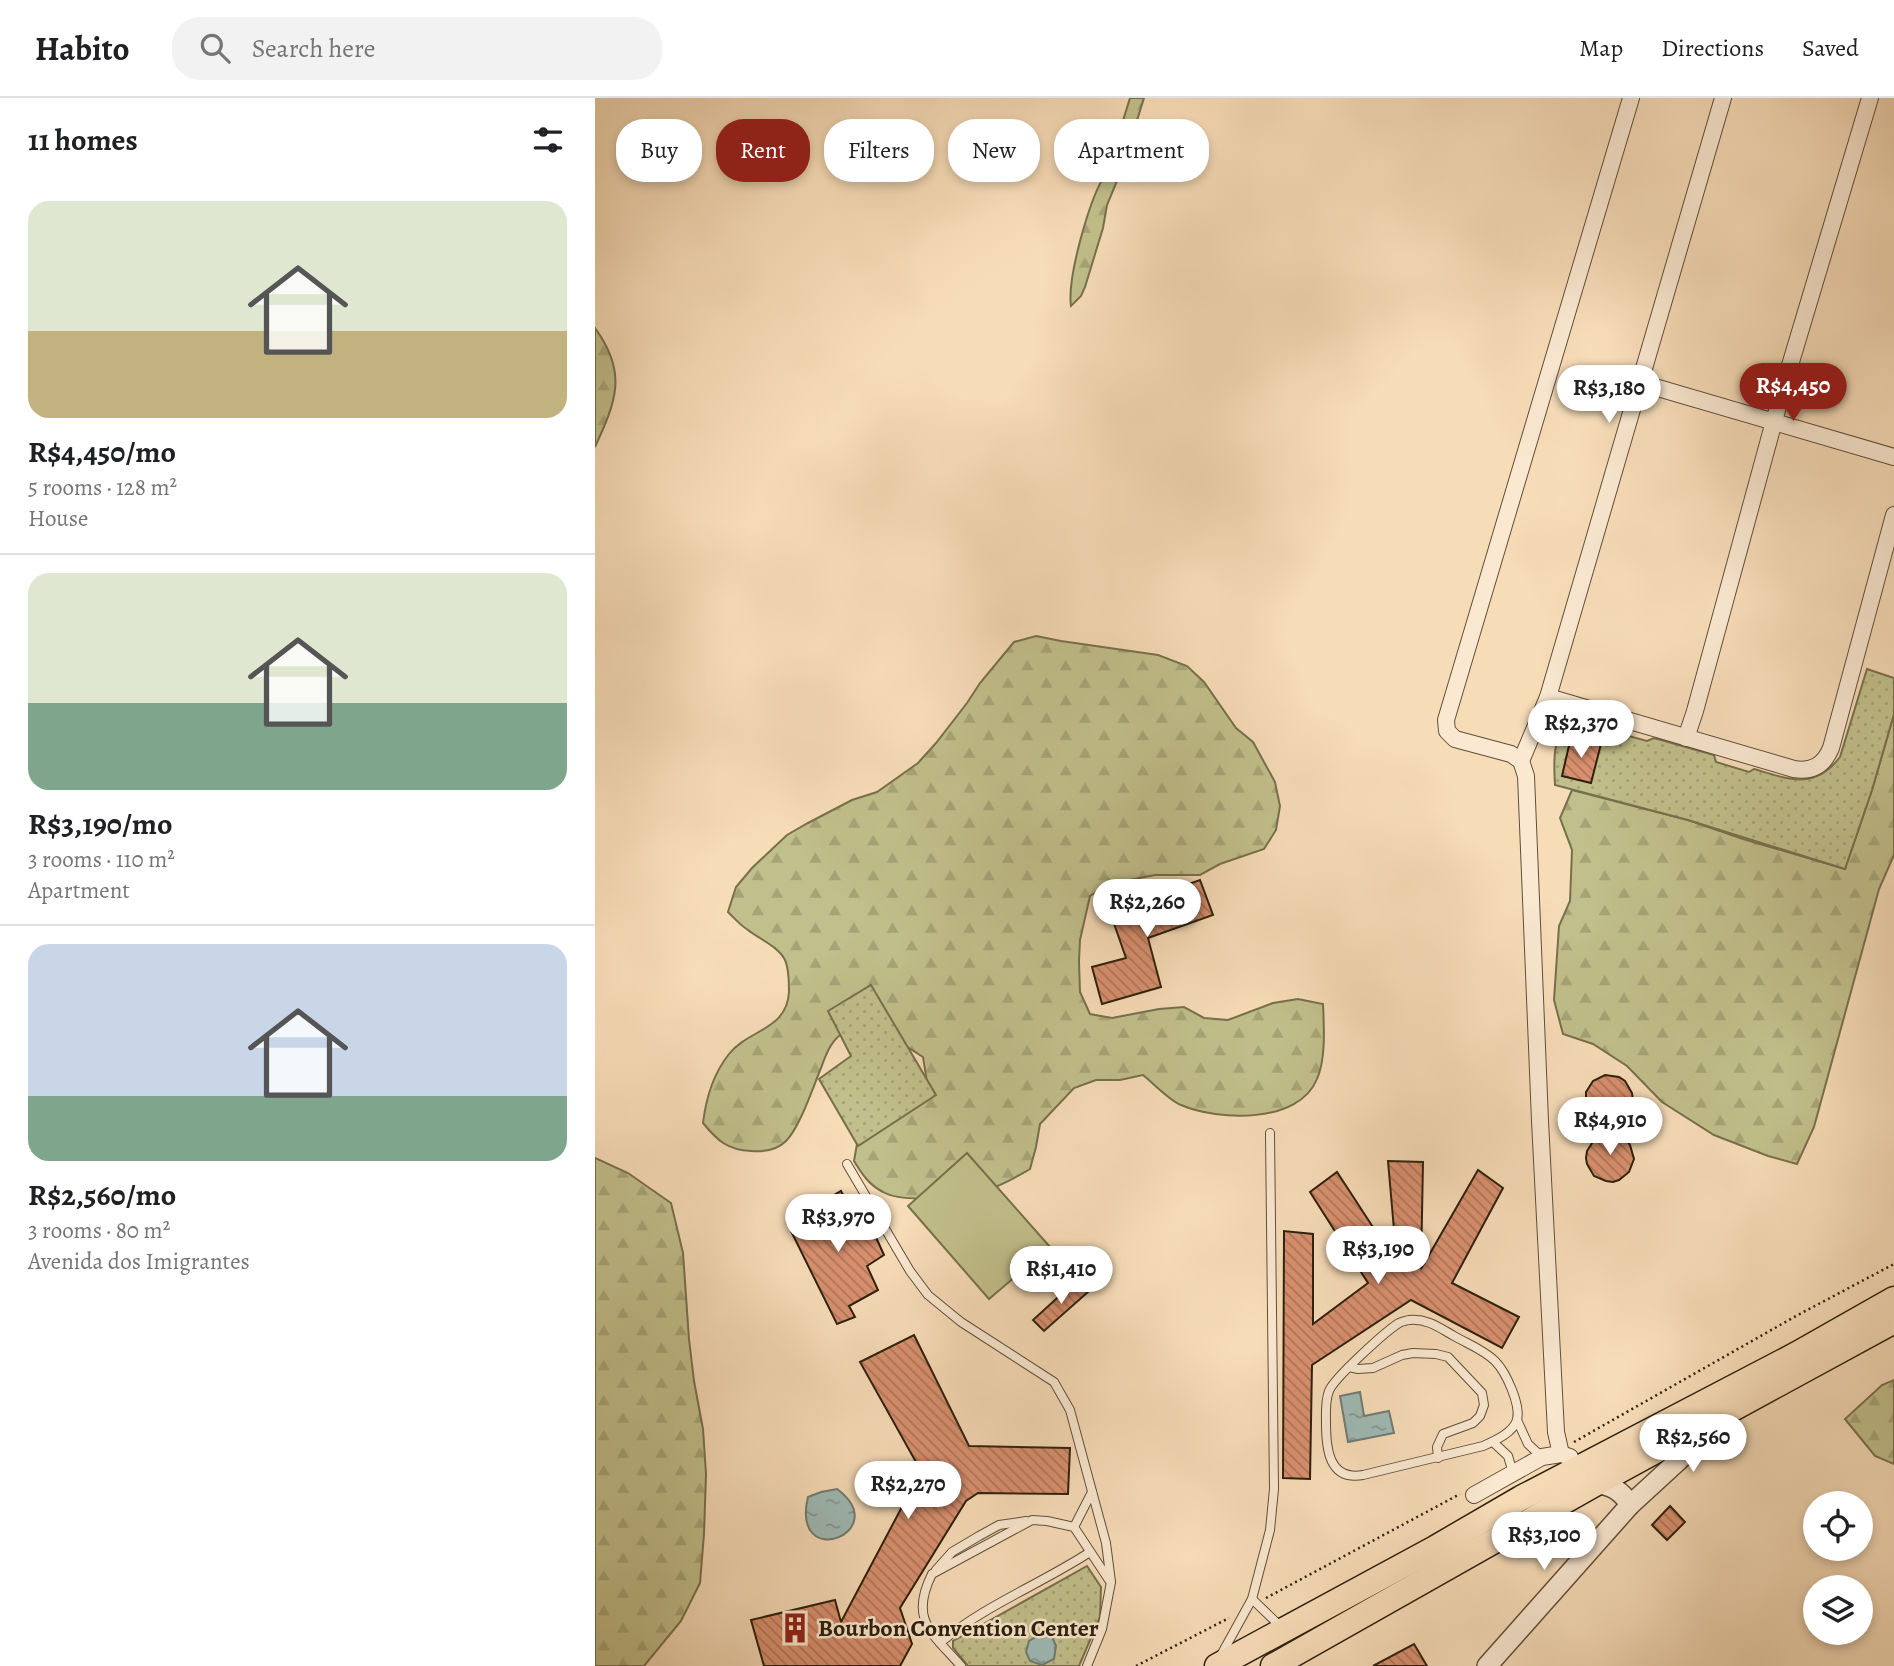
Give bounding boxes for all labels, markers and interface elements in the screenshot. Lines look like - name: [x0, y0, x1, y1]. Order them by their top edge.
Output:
- search box: [172, 17, 662, 80]
- text: Habito: [35, 26, 130, 71]
- icon: search: [196, 29, 234, 67]
- text: Search here: [252, 31, 375, 66]
- text: Map: [1579, 32, 1623, 64]
- text: Directions: [1661, 32, 1764, 64]
- text: Saved: [1802, 32, 1859, 64]
- chip: Buy: [616, 119, 702, 182]
- chip: Rent: [716, 119, 810, 182]
- chip: Filters: [824, 119, 934, 182]
- chip: New: [948, 119, 1040, 182]
- chip: Apartment: [1054, 119, 1209, 182]
- text: 11 homes: [28, 120, 138, 160]
- icon: filters: [529, 121, 567, 159]
- icon: home: [235, 247, 361, 373]
- pin: R$4,450: [1728, 364, 1858, 423]
- pin: R$3,180: [1544, 366, 1674, 425]
- text: R$4,450: [1756, 370, 1830, 401]
- text: R$3,180: [1573, 372, 1645, 403]
- text: R$4,450/mo: [28, 432, 176, 472]
- text: 5 rooms · 128 m²: [28, 472, 177, 503]
- text: House: [28, 503, 88, 534]
- icon: home: [235, 619, 361, 745]
- pin: R$2,370: [1516, 700, 1646, 760]
- text: R$2,370: [1544, 707, 1618, 738]
- text: R$3,190/mo: [28, 804, 172, 844]
- text: 3 rooms · 110 m²: [28, 844, 175, 875]
- text: Apartment: [28, 875, 130, 906]
- pin: R$2,260: [1082, 880, 1212, 939]
- text: R$2,260: [1109, 886, 1185, 917]
- icon: home: [235, 990, 361, 1116]
- pin: R$4,910: [1545, 1098, 1675, 1157]
- text: R$4,910: [1574, 1104, 1646, 1135]
- text: R$2,560/mo: [28, 1175, 176, 1215]
- pin: R$3,970: [773, 1194, 903, 1254]
- text: R$3,970: [801, 1201, 875, 1232]
- text: 3 rooms · 80 m²: [28, 1215, 170, 1246]
- pin: R$3,190: [1313, 1226, 1443, 1286]
- text: R$3,190: [1342, 1233, 1414, 1264]
- text: Avenida dos Imigrantes: [28, 1246, 250, 1277]
- pin: R$1,410: [996, 1246, 1126, 1306]
- text: R$1,410: [1026, 1253, 1096, 1284]
- pin: R$2,560: [1628, 1414, 1758, 1474]
- text: R$2,560: [1656, 1421, 1730, 1452]
- pin: R$2,270: [843, 1462, 973, 1521]
- text: R$2,270: [870, 1468, 946, 1499]
- map controls: [1803, 1491, 1873, 1645]
- button: locate: [1803, 1491, 1873, 1561]
- pin: R$3,100: [1479, 1512, 1609, 1572]
- text: R$3,100: [1508, 1519, 1580, 1550]
- button: layers: [1803, 1575, 1873, 1645]
- building icon: Bourbon Convention Center: [778, 1611, 812, 1645]
- place label: Bourbon Convention Center: [818, 1612, 1099, 1644]

